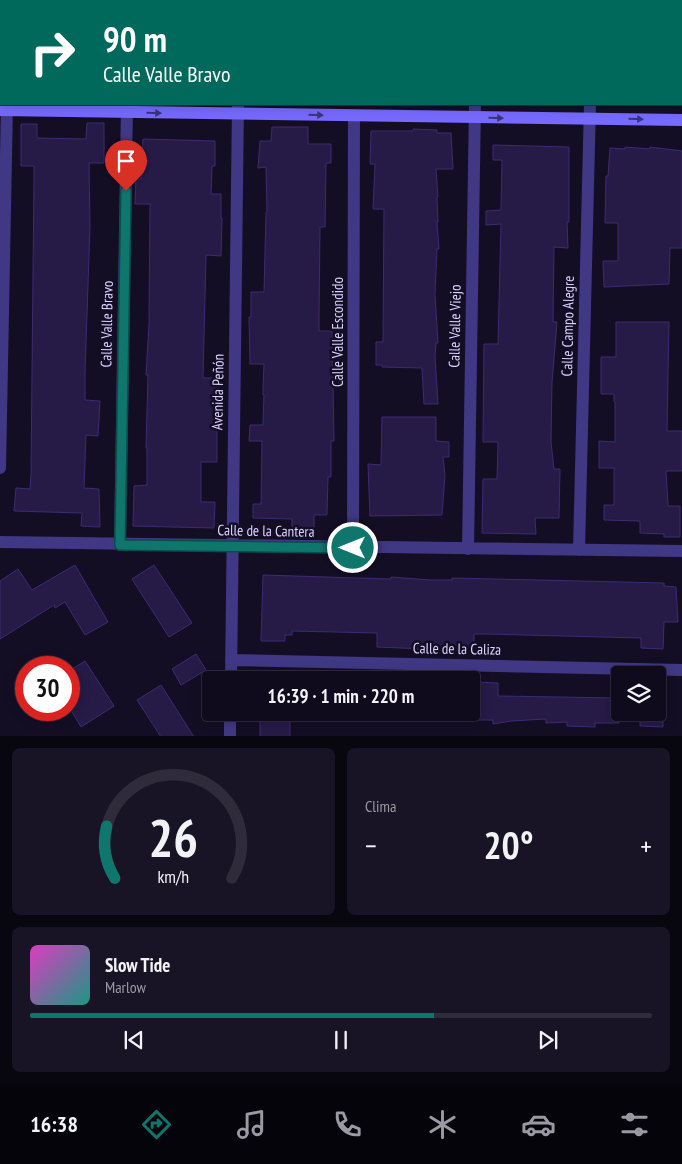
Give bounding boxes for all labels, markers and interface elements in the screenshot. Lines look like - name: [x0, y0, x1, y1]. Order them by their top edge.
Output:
- text: 90 m: [103, 16, 167, 62]
- icon: right: [20, 20, 85, 85]
- text: Calle Valle Bravo: [103, 60, 230, 88]
- one-way arrow: [146, 109, 162, 117]
- one-way arrow: [308, 111, 324, 119]
- one-way arrow: [488, 114, 504, 122]
- one-way arrow: [628, 116, 644, 124]
- pin: [105, 140, 147, 191]
- icon: arrive: [112, 147, 140, 175]
- street label: Calle Campo Alegre: [557, 275, 578, 377]
- street label: Calle Valle Escondido: [328, 277, 347, 387]
- street label: Calle Valle Bravo: [96, 280, 117, 368]
- street label: Calle Valle Viejo: [444, 284, 465, 368]
- street label: Avenida Peñón: [207, 354, 228, 430]
- street label: Calle de la Cantera: [217, 520, 315, 541]
- position arrow: [326, 521, 378, 573]
- street label: Calle de la Caliza: [413, 638, 501, 659]
- speed limit sign: 30: [15, 656, 80, 721]
- map controls: [611, 666, 666, 721]
- button: layers: [611, 666, 666, 721]
- text: 16:39 · 1 min · 220 m: [268, 684, 414, 708]
- text: Clima: [365, 796, 396, 816]
- text: 26: [149, 804, 198, 871]
- text: 20°: [483, 820, 534, 869]
- text: −: [365, 827, 377, 864]
- text: +: [640, 827, 652, 864]
- text: km/h: [158, 865, 189, 888]
- text: Slow Tide: [105, 953, 170, 977]
- text: Marlow: [105, 977, 146, 997]
- icon: previous: [120, 1026, 148, 1054]
- icon: pause: [327, 1026, 355, 1054]
- icon: next: [534, 1026, 562, 1054]
- icon: directions: [139, 1107, 174, 1142]
- icon: music: [234, 1107, 269, 1142]
- icon: phone: [330, 1107, 365, 1142]
- icon: climate: [425, 1107, 460, 1142]
- icon: car: [521, 1107, 556, 1142]
- icon: filters: [617, 1107, 652, 1142]
- text: 16:38: [30, 1110, 78, 1138]

